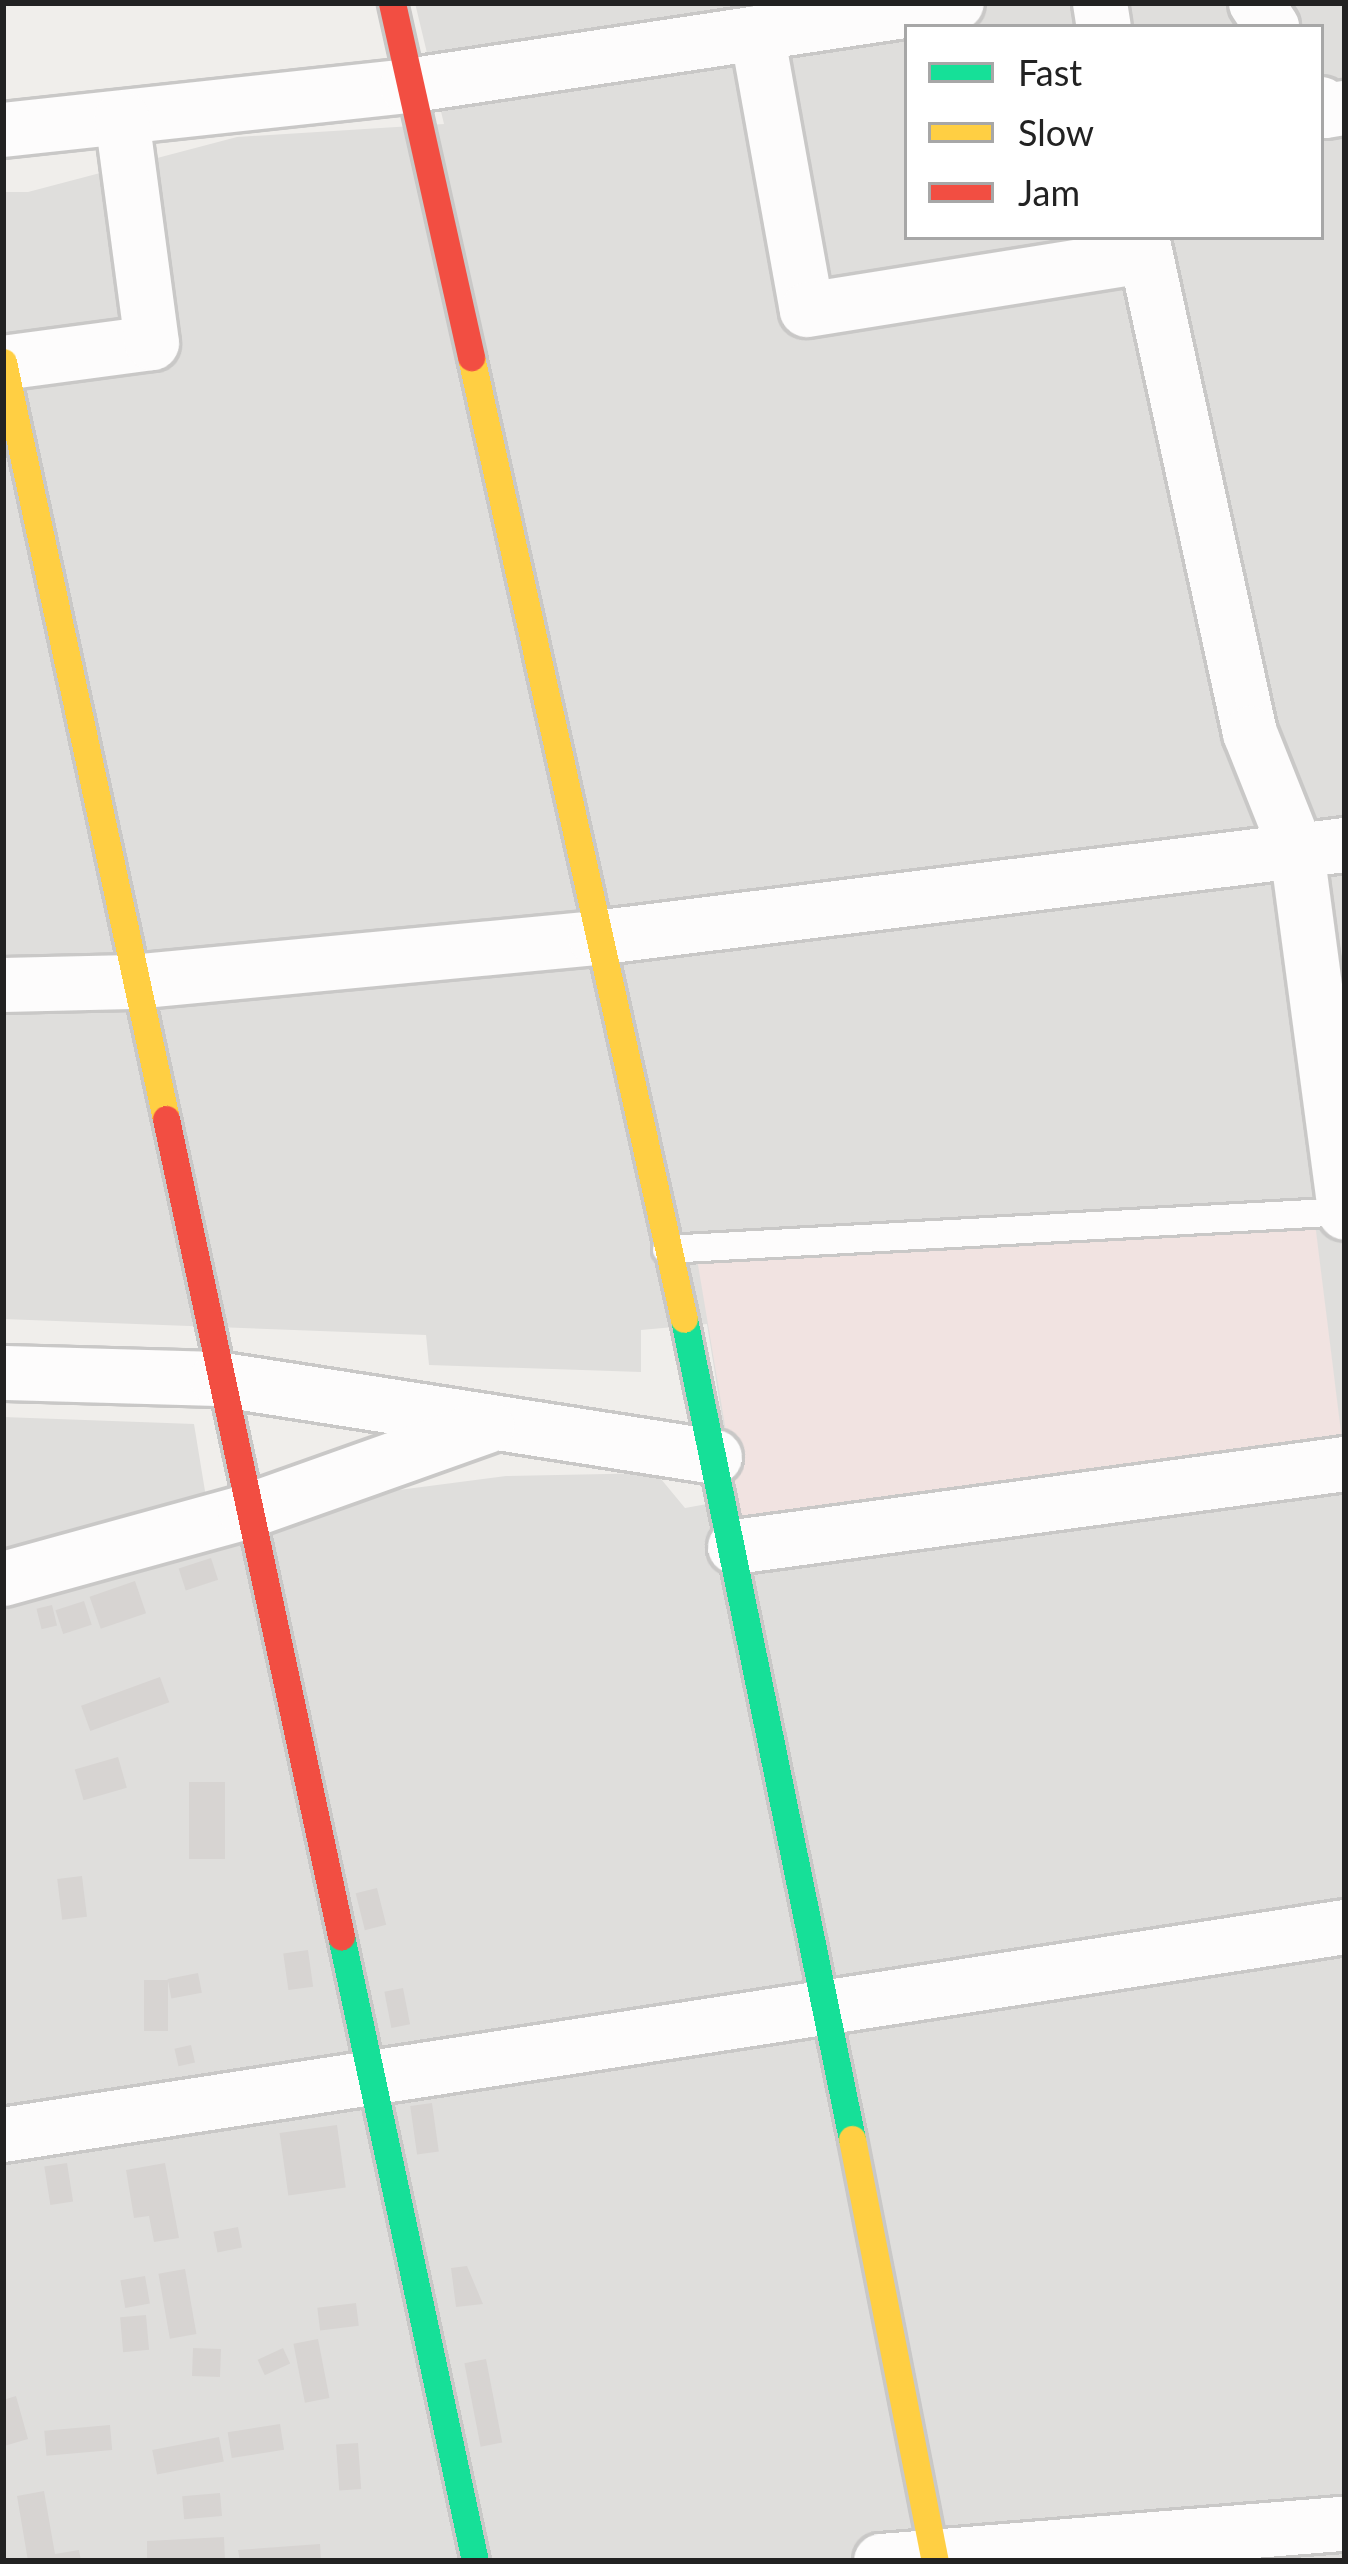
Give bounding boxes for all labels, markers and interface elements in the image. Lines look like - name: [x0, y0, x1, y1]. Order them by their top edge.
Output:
- legend: [904, 24, 1324, 240]
- text: Fast: [1018, 50, 1082, 94]
- text: Slow: [1018, 110, 1094, 154]
- text: Jam: [1018, 170, 1080, 214]

